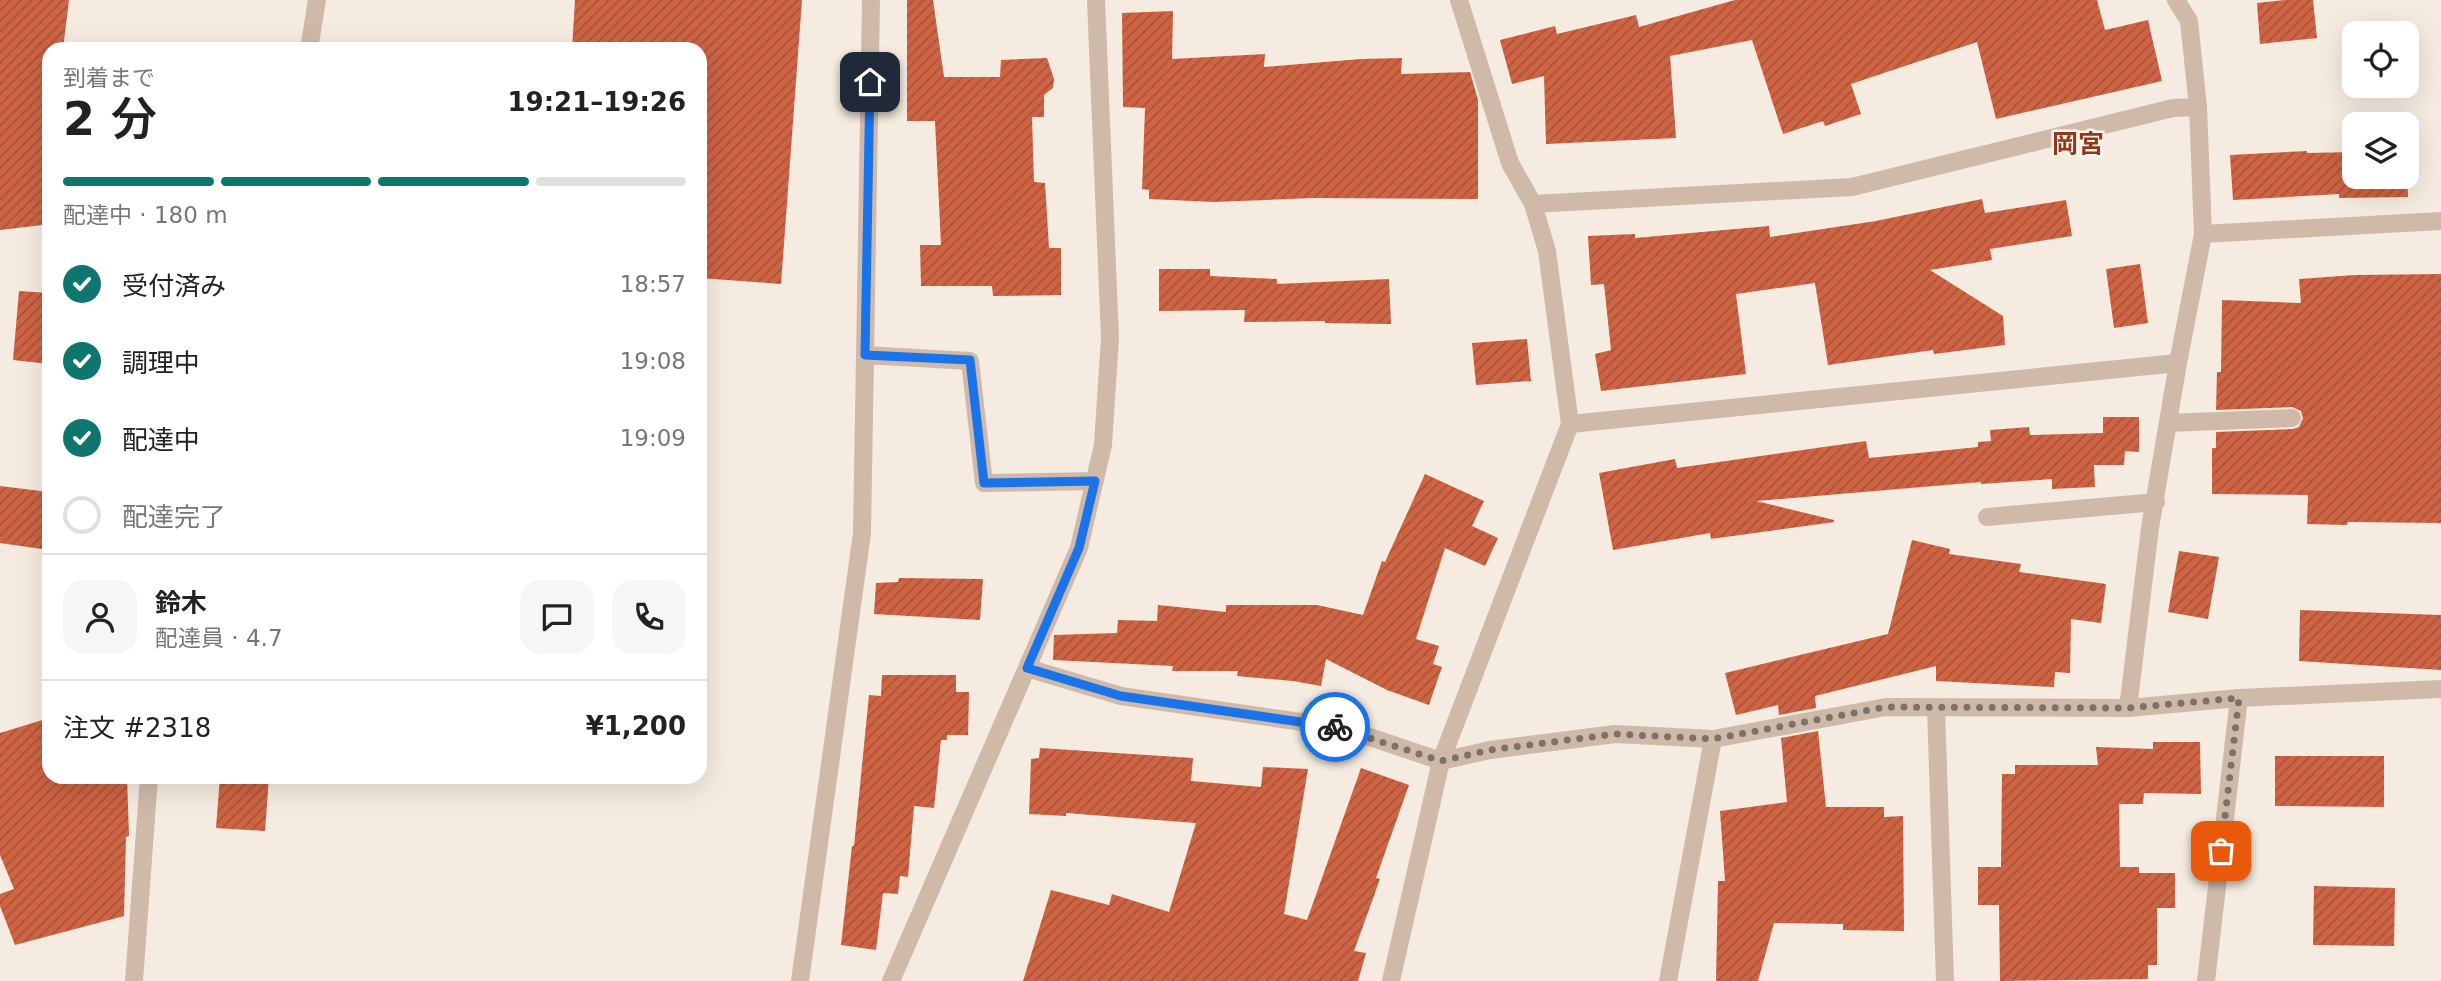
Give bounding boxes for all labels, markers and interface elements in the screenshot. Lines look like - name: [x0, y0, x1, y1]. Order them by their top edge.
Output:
- map controls: [2342, 21, 2419, 189]
- button: locate: [2342, 21, 2419, 98]
- pin: [840, 52, 900, 112]
- icon: home: [851, 63, 889, 101]
- text: 到着まで: [63, 65, 155, 91]
- text: 19:21–19:26: [507, 87, 686, 117]
- text: 2 分: [63, 92, 157, 146]
- button: layers: [2342, 112, 2419, 189]
- district label: 岡宮: [2052, 129, 2104, 159]
- text: 配達中 · 180 m: [63, 202, 228, 228]
- icon: check: [63, 265, 101, 303]
- text: 受付済み: [122, 271, 226, 301]
- text: 18:57: [620, 271, 686, 297]
- icon: check: [63, 342, 101, 380]
- text: 調理中: [122, 348, 200, 378]
- text: 19:08: [620, 348, 686, 374]
- icon: check: [63, 419, 101, 457]
- text: 配達中: [122, 425, 200, 455]
- text: 19:09: [620, 425, 686, 451]
- text: 配達完了: [122, 502, 226, 532]
- button: person: [63, 580, 137, 654]
- button: chat: [520, 580, 594, 654]
- button: phone: [612, 580, 686, 654]
- text: 鈴木: [155, 588, 207, 618]
- text: 配達員 · 4.7: [155, 625, 283, 651]
- courier: [1300, 692, 1370, 762]
- icon: bike: [1316, 708, 1354, 746]
- text: ¥1,200: [586, 711, 686, 741]
- text: 注文 #2318: [63, 713, 211, 743]
- pin: [2191, 821, 2251, 881]
- icon: bag: [2202, 832, 2240, 870]

